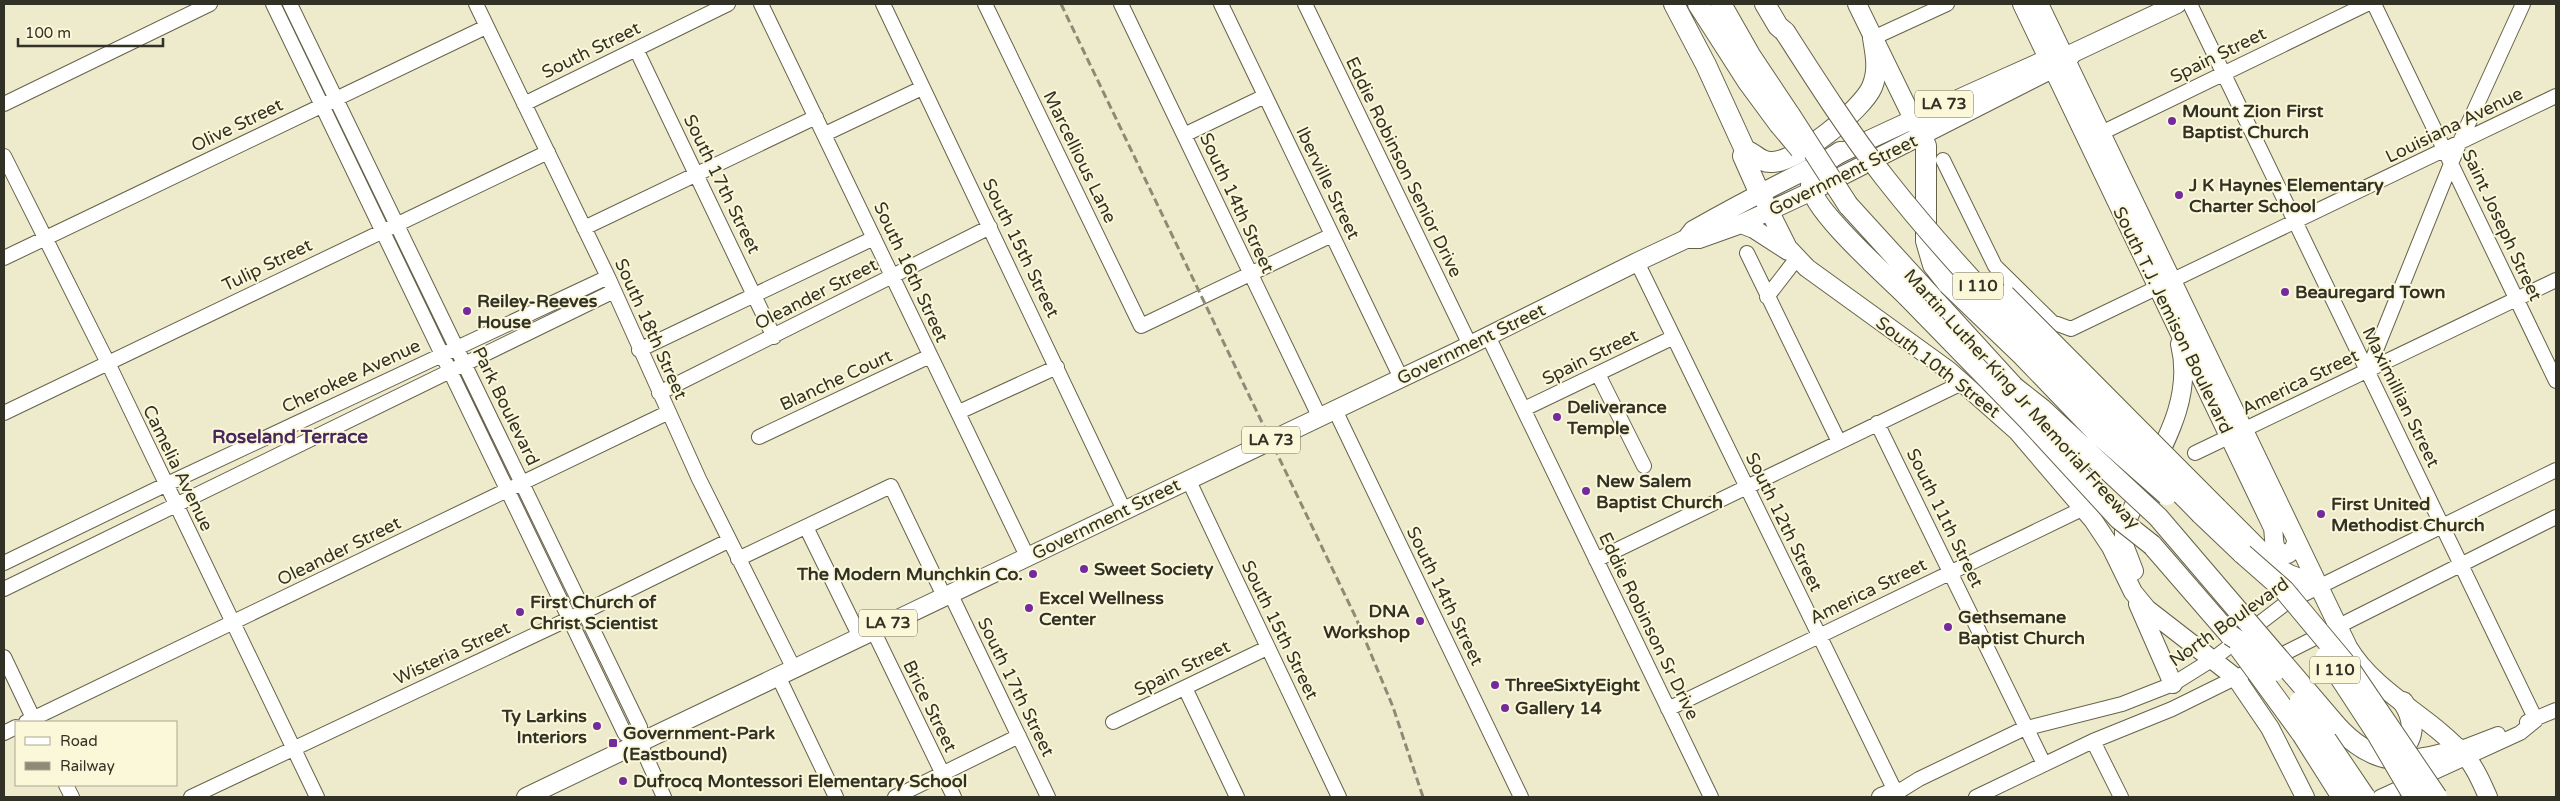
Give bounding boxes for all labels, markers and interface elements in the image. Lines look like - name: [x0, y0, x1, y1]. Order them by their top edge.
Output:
- scale bar: [18, 15, 162, 47]
- street label: South Street: [538, 17, 644, 83]
- street label: Spain Street: [2166, 22, 2270, 88]
- text: 100 m: [25, 24, 71, 42]
- street label: Eddie Robinson Senior Drive: [1341, 53, 1467, 281]
- street label: Louisiana Avenue: [2382, 82, 2526, 168]
- street label: Marcellious Lane: [1039, 87, 1121, 227]
- road number: LA 73: [1915, 90, 1973, 118]
- street label: Olive Street: [188, 93, 286, 157]
- place label: Mount Zion First Baptist Church: [2182, 100, 2324, 143]
- street label: South 17th Street: [679, 111, 765, 257]
- marker: Mount Zion First Baptist Church: [2166, 115, 2178, 127]
- street label: Iberville Street: [1291, 123, 1365, 243]
- street label: South 14th Street: [1195, 129, 1279, 277]
- street label: Government Street: [1765, 129, 1921, 220]
- street label: Saint Joseph Street: [2457, 146, 2547, 304]
- place label: J K Haynes Elementary Charter School: [2188, 174, 2384, 217]
- street label: South 15th Street: [978, 175, 1064, 321]
- marker: J K Haynes Elementary Charter School: [2173, 189, 2185, 201]
- street label: South 16th Street: [869, 198, 953, 346]
- street label: South T.J. Jemison Boulevard: [2108, 203, 2238, 437]
- street label: Tulip Street: [218, 234, 316, 296]
- street label: Oleander Street: [751, 254, 881, 334]
- street label: South 18th Street: [610, 255, 692, 403]
- street label: Martin Luther King Jr Memorial Freeway: [1899, 264, 2145, 534]
- road number: I 110: [1953, 272, 2003, 300]
- place label: Beauregard Town: [2295, 281, 2445, 303]
- marker: Beauregard Town: [2279, 286, 2291, 298]
- place label: Reiley-Reeves House: [477, 290, 598, 333]
- street label: Government Street: [1393, 298, 1549, 389]
- marker: Reiley-Reeves House: [461, 305, 473, 317]
- street label: South 10th Street: [1871, 312, 2005, 423]
- street label: Maximillian Street: [2357, 323, 2445, 471]
- street label: Spain Street: [1538, 324, 1642, 390]
- street label: Cherokee Avenue: [278, 334, 424, 418]
- street label: Park Boulevard: [468, 343, 544, 469]
- street label: Blanche Court: [776, 344, 896, 416]
- street label: America Street: [2238, 344, 2362, 420]
- place label: Deliverance Temple: [1566, 396, 1667, 439]
- street label: Camelia Avenue: [138, 401, 218, 535]
- marker: Deliverance Temple: [1551, 411, 1563, 423]
- district label: Roseland Terrace: [212, 426, 368, 448]
- road number: LA 73: [1242, 426, 1300, 454]
- street label: South 11th Street: [1902, 445, 1988, 591]
- street label: South 12th Street: [1741, 449, 1827, 595]
- place label: New Salem Baptist Church: [1596, 470, 1723, 513]
- street label: Government Street: [1028, 473, 1184, 564]
- marker: New Salem Baptist Church: [1580, 485, 1592, 497]
- place label: First United Methodist Church: [2331, 493, 2485, 536]
- marker: First United Methodist Church: [2315, 508, 2327, 520]
- street label: Oleander Street: [274, 512, 404, 590]
- street label: South 14th Street: [1402, 523, 1488, 669]
- street label: Eddie Robinson Sr Drive: [1594, 529, 1704, 723]
- street label: America Street: [1806, 553, 1930, 629]
- street label: South 15th Street: [1237, 557, 1323, 703]
- place label: Sweet Society: [1094, 558, 1214, 580]
- place label: The Modern Munchkin Co.: [796, 563, 1023, 585]
- marker: Sweet Society: [1078, 563, 1090, 575]
- marker: The Modern Munchkin Co.: [1027, 568, 1039, 580]
- street label: North Boulevard: [2165, 573, 2293, 671]
- place label: Excel Wellness Center: [1039, 587, 1164, 630]
- place label: First Church of Christ Scientist: [530, 591, 658, 634]
- place label: DNA Workshop: [1323, 600, 1410, 643]
- marker: Excel Wellness Center: [1023, 602, 1035, 614]
- marker: First Church of Christ Scientist: [514, 606, 526, 618]
- place label: Gethsemane Baptist Church: [1958, 606, 2085, 649]
- road number: LA 73: [859, 610, 917, 636]
- street label: South 17th Street: [973, 614, 1059, 760]
- marker: DNA Workshop: [1414, 615, 1426, 627]
- street label: Wisteria Street: [390, 616, 514, 690]
- marker: Gethsemane Baptist Church: [1942, 621, 1954, 633]
- street label: Spain Street: [1130, 635, 1234, 701]
- street label: Brice Street: [898, 656, 962, 756]
- road number: I 110: [2310, 656, 2360, 684]
- place label: ThreeSixtyEight: [1504, 674, 1640, 696]
- marker: ThreeSixtyEight: [1489, 679, 1501, 691]
- place label: Gallery 14: [1515, 697, 1602, 719]
- marker: Gallery 14: [1499, 702, 1511, 714]
- place label: Ty Larkins Interiors: [501, 705, 587, 748]
- marker: Ty Larkins Interiors: [591, 720, 603, 732]
- legend: [15, 721, 178, 786]
- place label: Government-Park (Eastbound): [623, 722, 775, 765]
- text: Road: [60, 732, 98, 750]
- marker: Government-Park (Eastbound): [607, 737, 619, 749]
- text: Railway: [60, 757, 115, 775]
- place label: Dufrocq Montessori Elementary School: [633, 770, 967, 792]
- marker: Dufrocq Montessori Elementary School: [617, 775, 629, 787]

